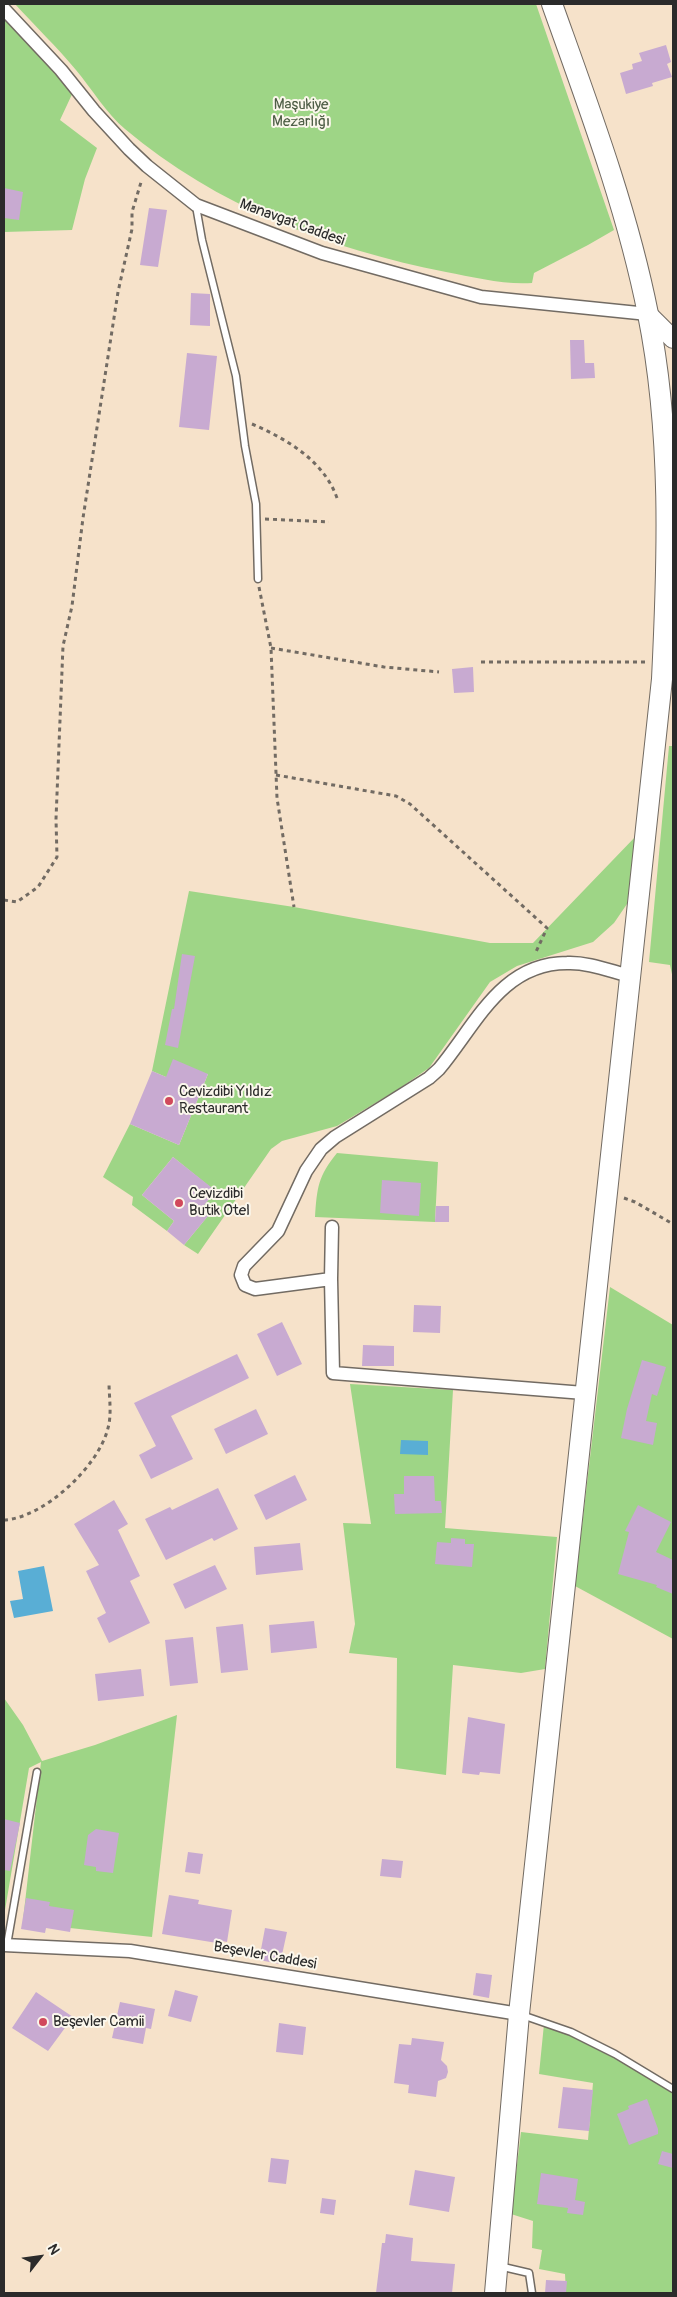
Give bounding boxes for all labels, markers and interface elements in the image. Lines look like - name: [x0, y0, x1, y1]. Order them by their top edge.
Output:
- park label: Maşukiye Mezarlığı: [272, 96, 330, 131]
- street label: Manavgat Caddesi: [237, 196, 347, 250]
- place label: Cevizdibi Yıldız Restaurant: [179, 1083, 272, 1118]
- marker: Cevizdibi Yıldız Restaurant: [163, 1095, 175, 1107]
- place label: Cevizdibi Butik Otel: [189, 1185, 250, 1220]
- marker: Cevizdibi Butik Otel: [173, 1197, 185, 1209]
- street label: Beşevler Caddesi: [212, 1938, 318, 1974]
- place label: Beşevler Camii: [53, 2013, 144, 2031]
- marker: Beşevler Camii: [37, 2016, 49, 2028]
- north arrow: [15, 2232, 65, 2282]
- text: N: [44, 2241, 63, 2258]

